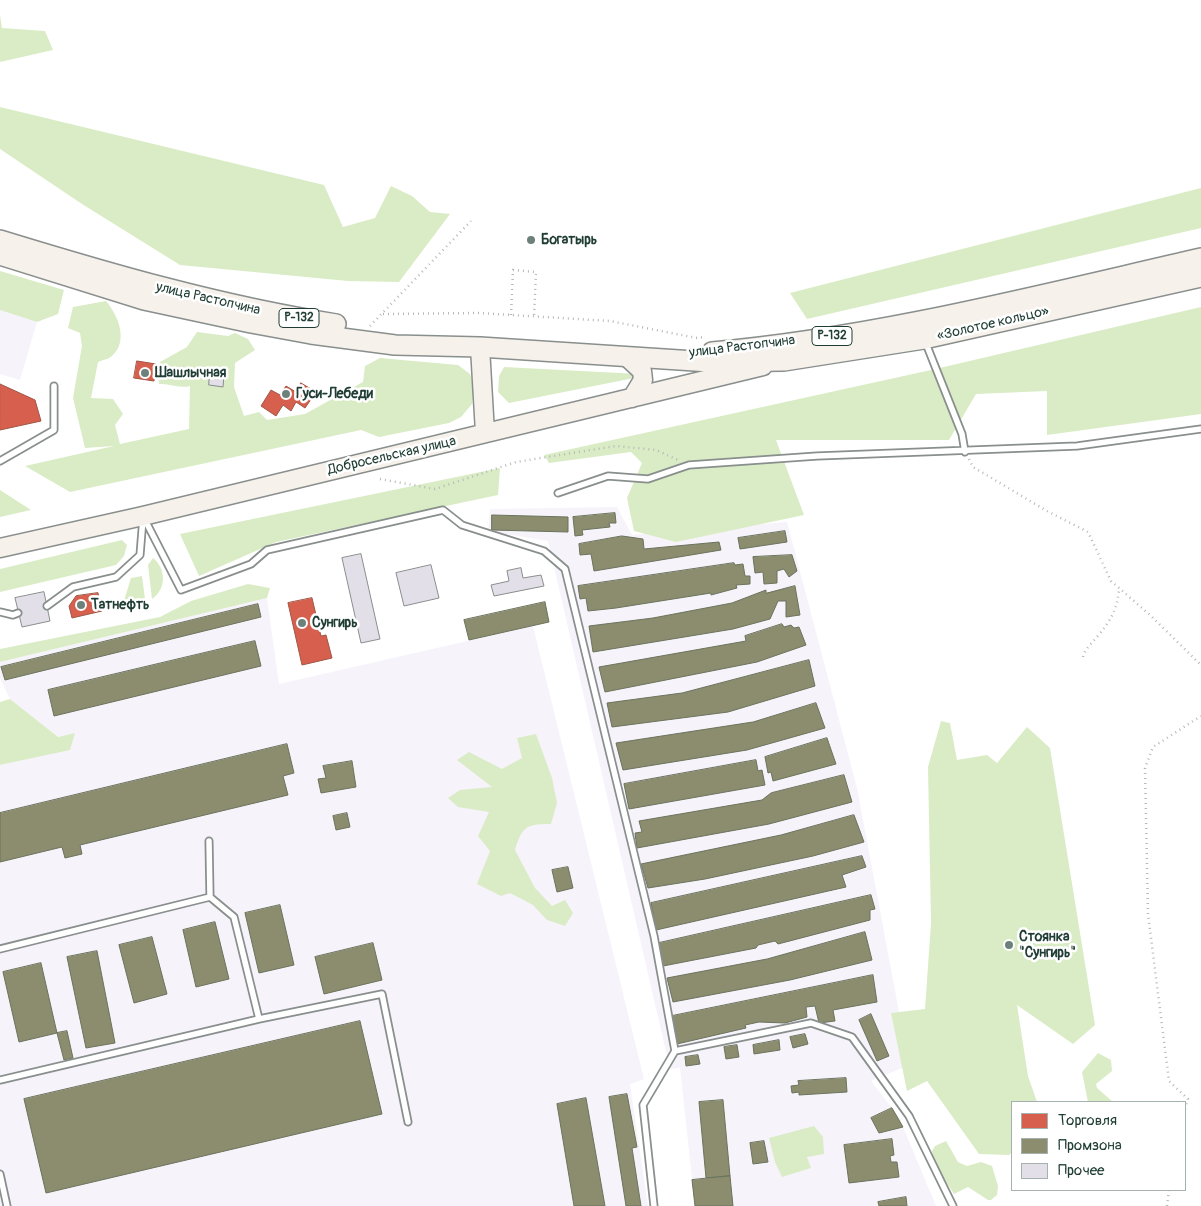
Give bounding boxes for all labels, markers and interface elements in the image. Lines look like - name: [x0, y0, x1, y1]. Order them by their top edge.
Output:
- place label: Богатырь: [541, 232, 597, 248]
- marker: Богатырь: [525, 234, 537, 246]
- street label: улица Растопчина: [154, 279, 262, 319]
- street label: «Золотое кольцо»: [935, 303, 1051, 345]
- road number: Р-132: [279, 308, 319, 328]
- road number: Р-132: [812, 326, 852, 346]
- street label: улица Растопчина: [688, 332, 796, 362]
- place label: Шашлычная: [155, 365, 226, 381]
- marker: Шашлычная: [139, 367, 151, 379]
- place label: Гуси-Лебеди: [296, 386, 373, 402]
- marker: Гуси-Лебеди: [280, 388, 292, 400]
- street label: Добросельская улица: [326, 433, 458, 479]
- place label: Татнефть: [91, 597, 150, 613]
- marker: Татнефть: [75, 599, 87, 611]
- place label: Сунгирь: [312, 615, 358, 631]
- marker: Сунгирь: [296, 617, 308, 629]
- place label: Стоянка "Сунгирь": [1019, 929, 1076, 962]
- marker: Стоянка "Сунгирь": [1003, 939, 1015, 951]
- legend: [1011, 1101, 1186, 1191]
- text: Торговля: [1058, 1111, 1117, 1130]
- text: Промзона: [1058, 1136, 1122, 1155]
- text: Прочее: [1058, 1161, 1105, 1180]

